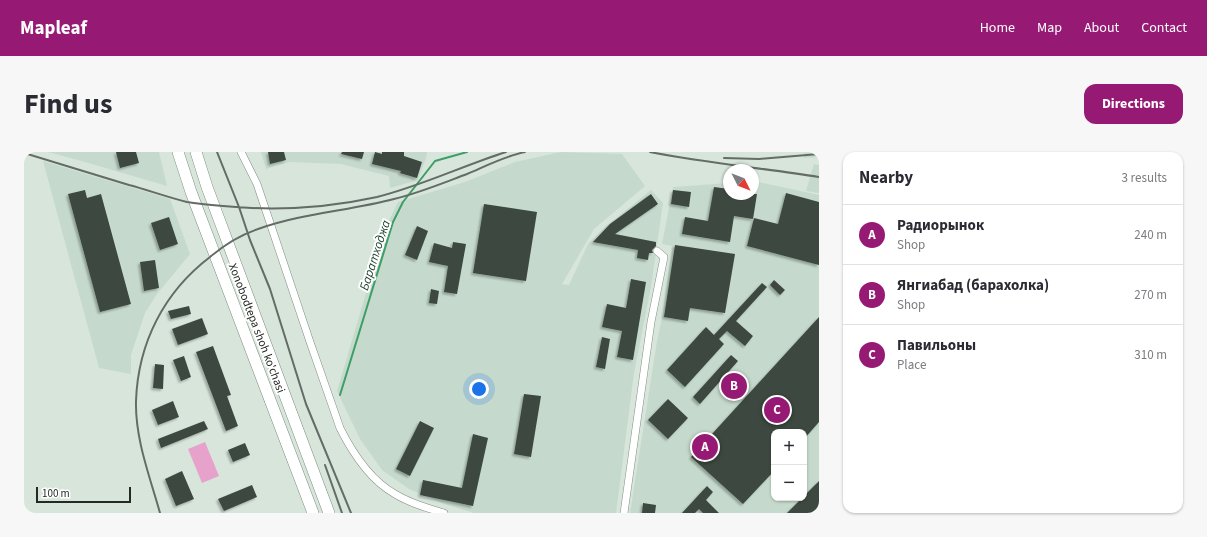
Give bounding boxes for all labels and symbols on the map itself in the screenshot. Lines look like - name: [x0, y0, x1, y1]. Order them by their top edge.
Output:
- north arrow: [723, 164, 759, 200]
- water label: Баратходжа: [355, 218, 395, 293]
- street label: Xonobodtepa shoh ko'chasi: [224, 261, 289, 396]
- pin: B: [721, 371, 747, 401]
- your location: [469, 379, 489, 399]
- pin: C: [764, 395, 790, 425]
- pin: A: [692, 432, 718, 462]
- scale bar: [36, 485, 131, 504]

